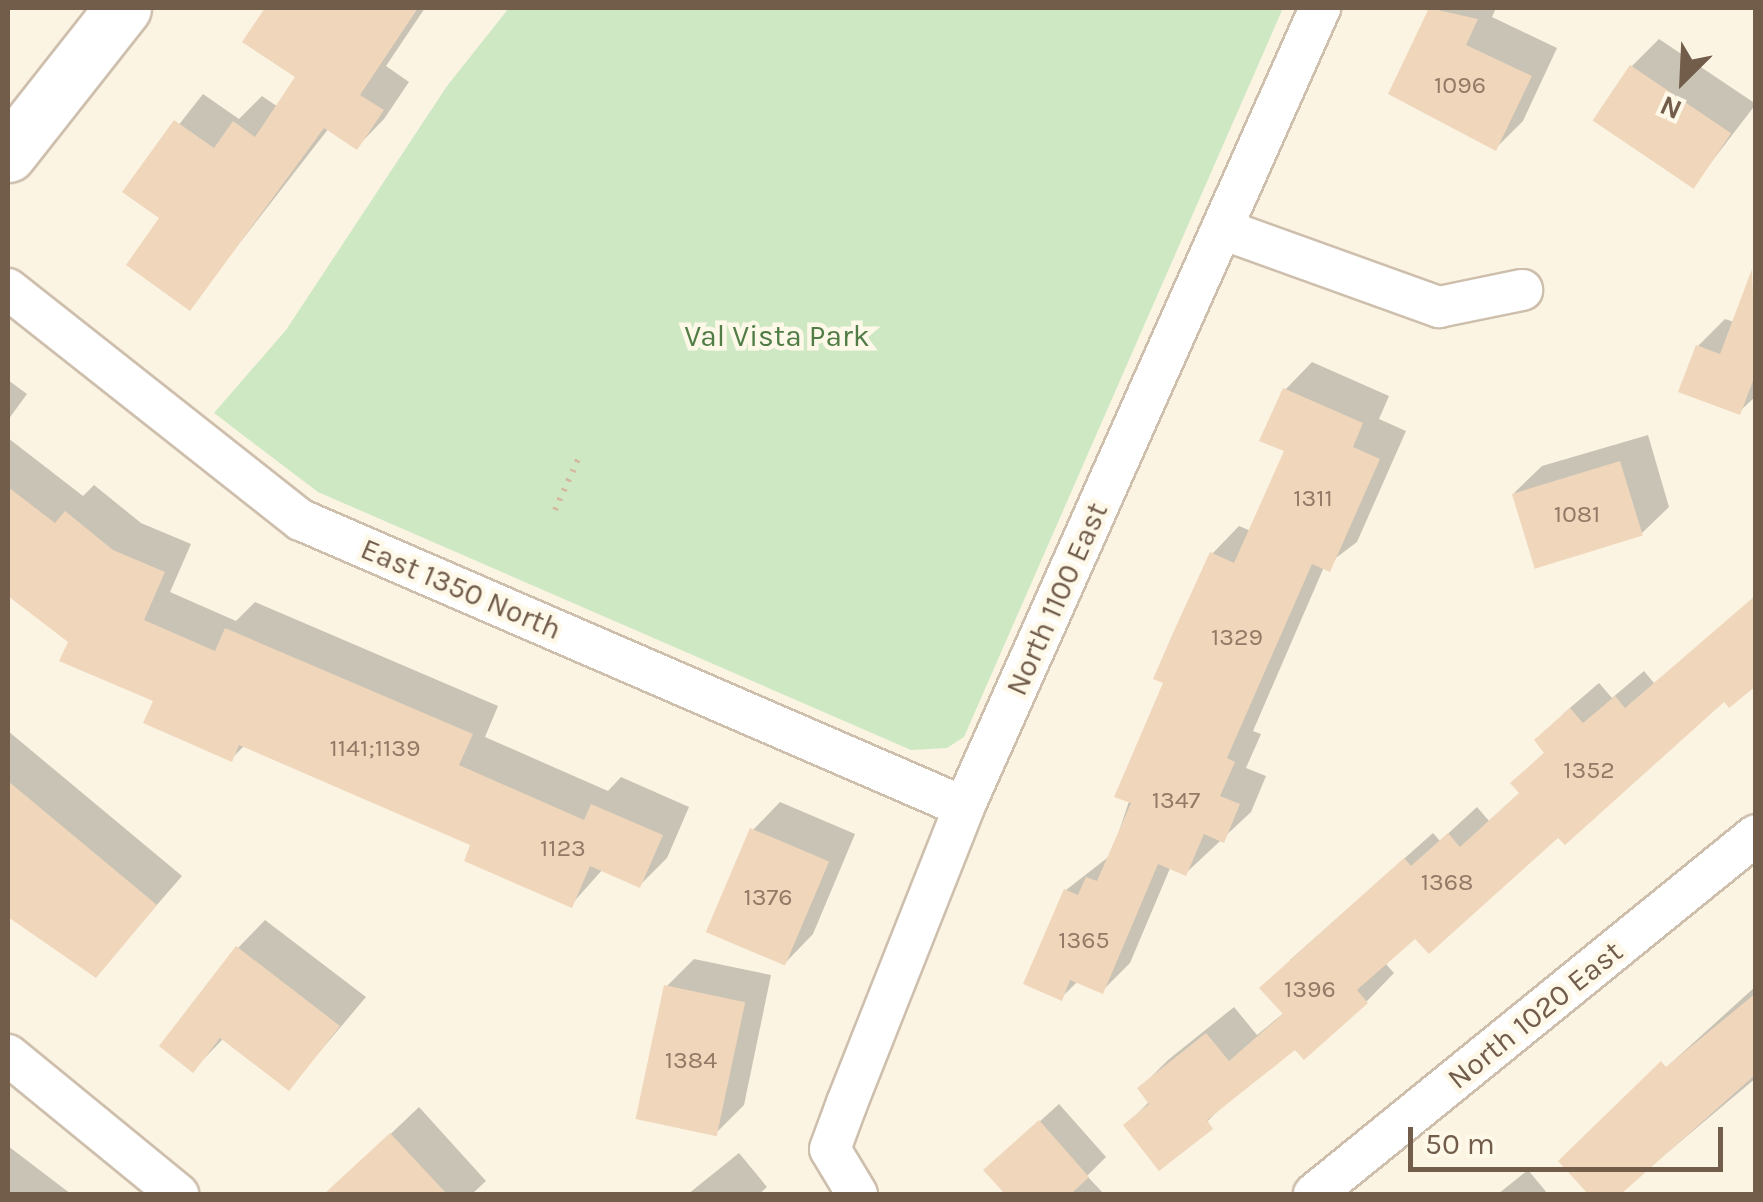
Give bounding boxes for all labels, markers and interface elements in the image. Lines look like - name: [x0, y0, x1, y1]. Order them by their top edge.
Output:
- north arrow: [1633, 30, 1733, 130]
- house number: 1096: [1434, 70, 1486, 100]
- text: N: [1655, 89, 1686, 127]
- park label: Val Vista Park: [684, 318, 870, 354]
- house number: 1311: [1293, 483, 1333, 513]
- street label: North 1100 East: [998, 497, 1116, 701]
- house number: 1081: [1554, 499, 1600, 529]
- street label: East 1350 North: [355, 531, 567, 647]
- house number: 1329: [1211, 622, 1263, 652]
- house number: 1141;1139: [329, 733, 421, 763]
- house number: 1352: [1563, 755, 1615, 785]
- house number: 1347: [1152, 785, 1200, 815]
- house number: 1123: [540, 833, 586, 863]
- house number: 1368: [1421, 867, 1473, 897]
- house number: 1376: [743, 882, 793, 912]
- house number: 1365: [1058, 925, 1110, 955]
- street label: North 1020 East: [1440, 933, 1630, 1097]
- house number: 1396: [1284, 974, 1336, 1004]
- house number: 1384: [665, 1045, 717, 1075]
- scale bar: [1413, 1107, 1728, 1169]
- text: 50 m: [1425, 1126, 1495, 1162]

